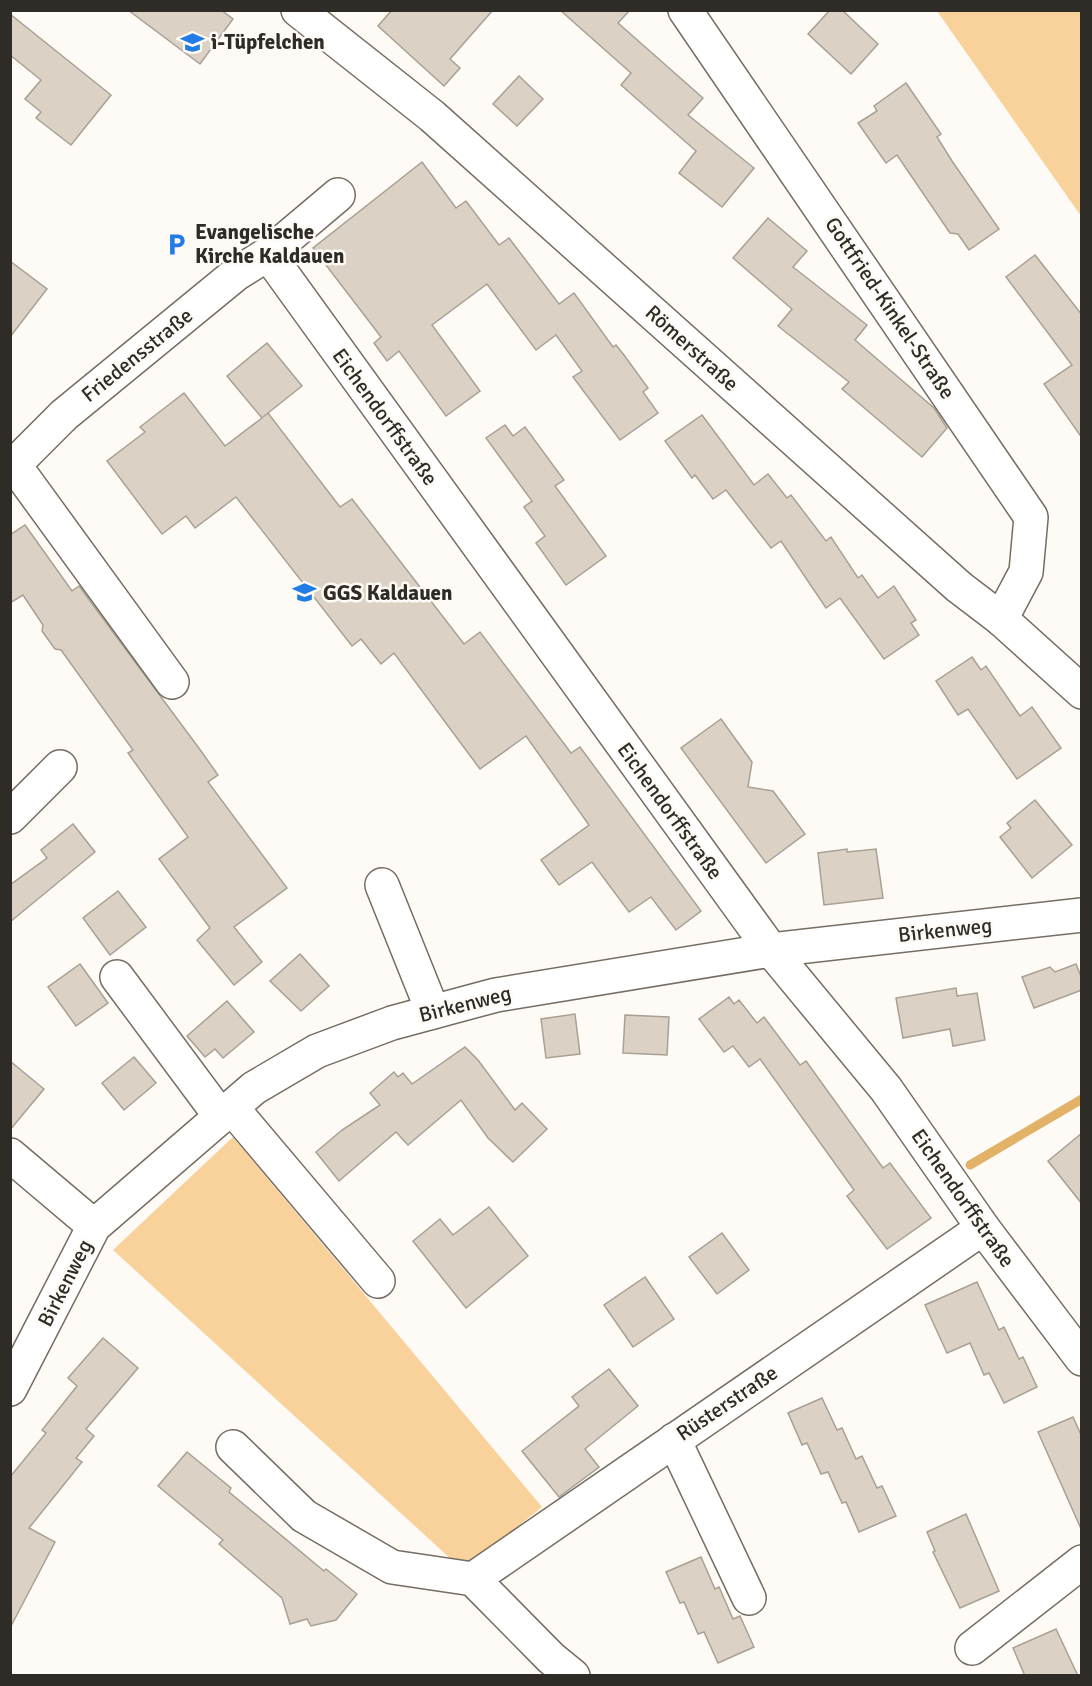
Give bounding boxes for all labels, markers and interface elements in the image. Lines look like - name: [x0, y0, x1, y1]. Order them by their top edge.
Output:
- school or university icon: i-Tüpfelchen: [180, 29, 206, 55]
- place label: i-Tüpfelchen: [211, 29, 325, 55]
- street label: Gottfried-Kinkel-Straße: [819, 212, 961, 404]
- place label: Evangelische Kirche Kaldauen: [195, 219, 344, 269]
- parking icon: Evangelische Kirche Kaldauen: [164, 231, 190, 257]
- street label: Römerstraße: [640, 299, 744, 397]
- street label: Friedensstraße: [76, 302, 198, 408]
- street label: Eichendorffstraße: [327, 343, 443, 491]
- school or university icon: GGS Kaldauen: [292, 580, 318, 606]
- place label: GGS Kaldauen: [323, 580, 453, 606]
- street label: Eichendorffstraße: [612, 737, 728, 885]
- street label: Birkenweg: [897, 912, 993, 948]
- street label: Birkenweg: [416, 980, 514, 1028]
- street label: Eichendorffstraße: [906, 1124, 1020, 1272]
- street label: Birkenweg: [32, 1235, 98, 1331]
- street label: Rüsterstraße: [671, 1360, 783, 1446]

